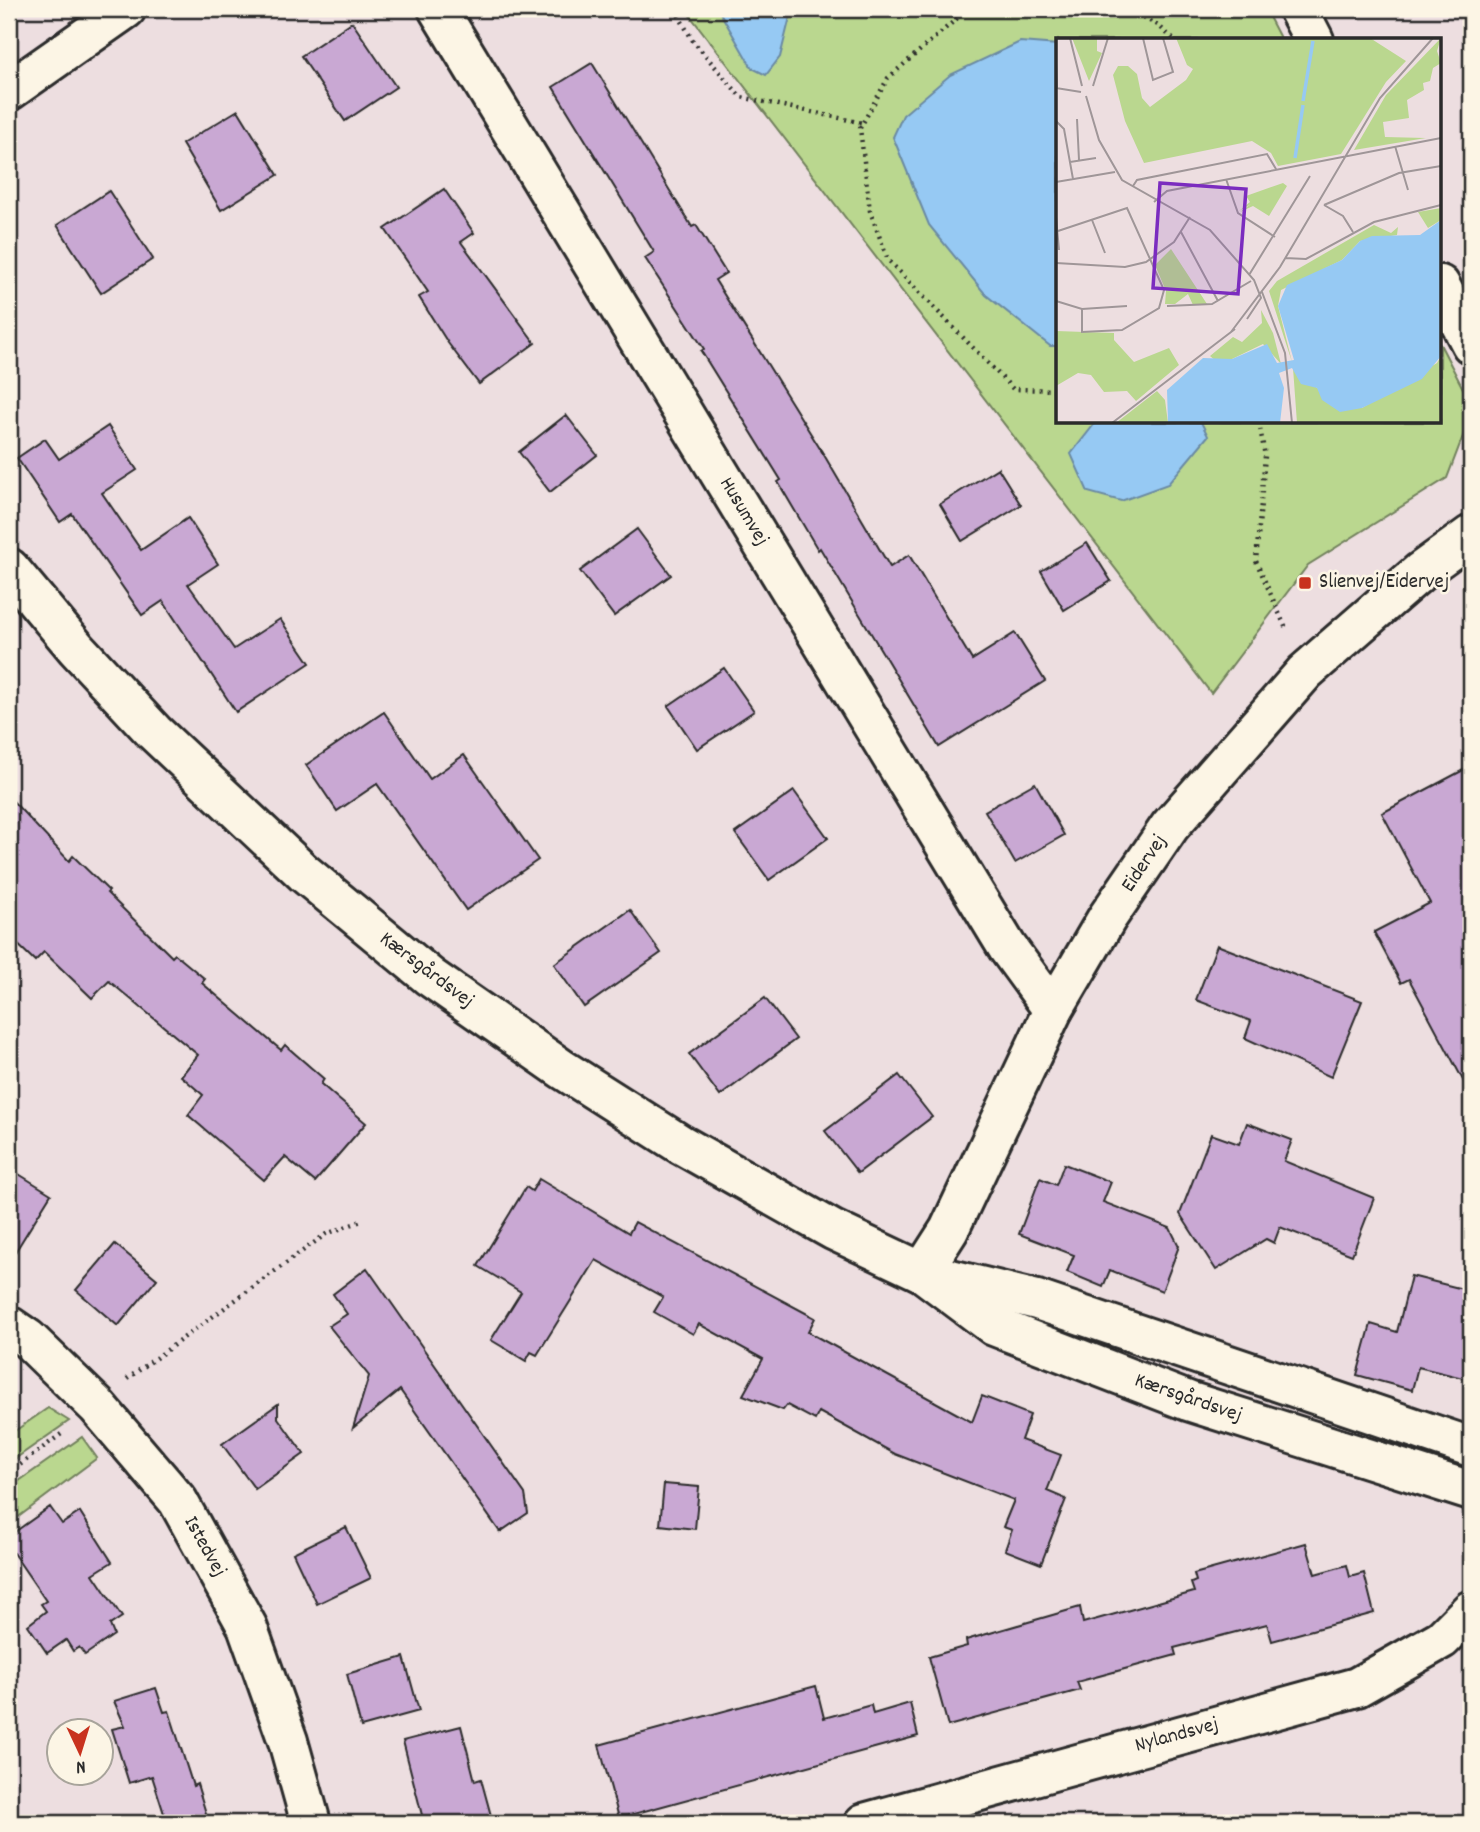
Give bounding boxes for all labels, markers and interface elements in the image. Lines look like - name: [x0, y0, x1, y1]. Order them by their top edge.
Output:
- inset map: [1056, 38, 1442, 424]
- street label: Husumvej: [711, 472, 775, 552]
- place label: Slienvej/Eidervej: [1319, 568, 1449, 598]
- marker: Slienvej/Eidervej: [1297, 575, 1313, 591]
- street label: Eidervej: [1115, 829, 1175, 899]
- street label: Kærsgårdsvej: [372, 925, 480, 1017]
- street label: Kærsgårdsvej: [1130, 1367, 1246, 1431]
- street label: Istedvej: [175, 1511, 233, 1583]
- street label: Nylandsvej: [1132, 1710, 1222, 1762]
- north arrow: [46, 1716, 116, 1786]
- text: N: [75, 1752, 87, 1779]

